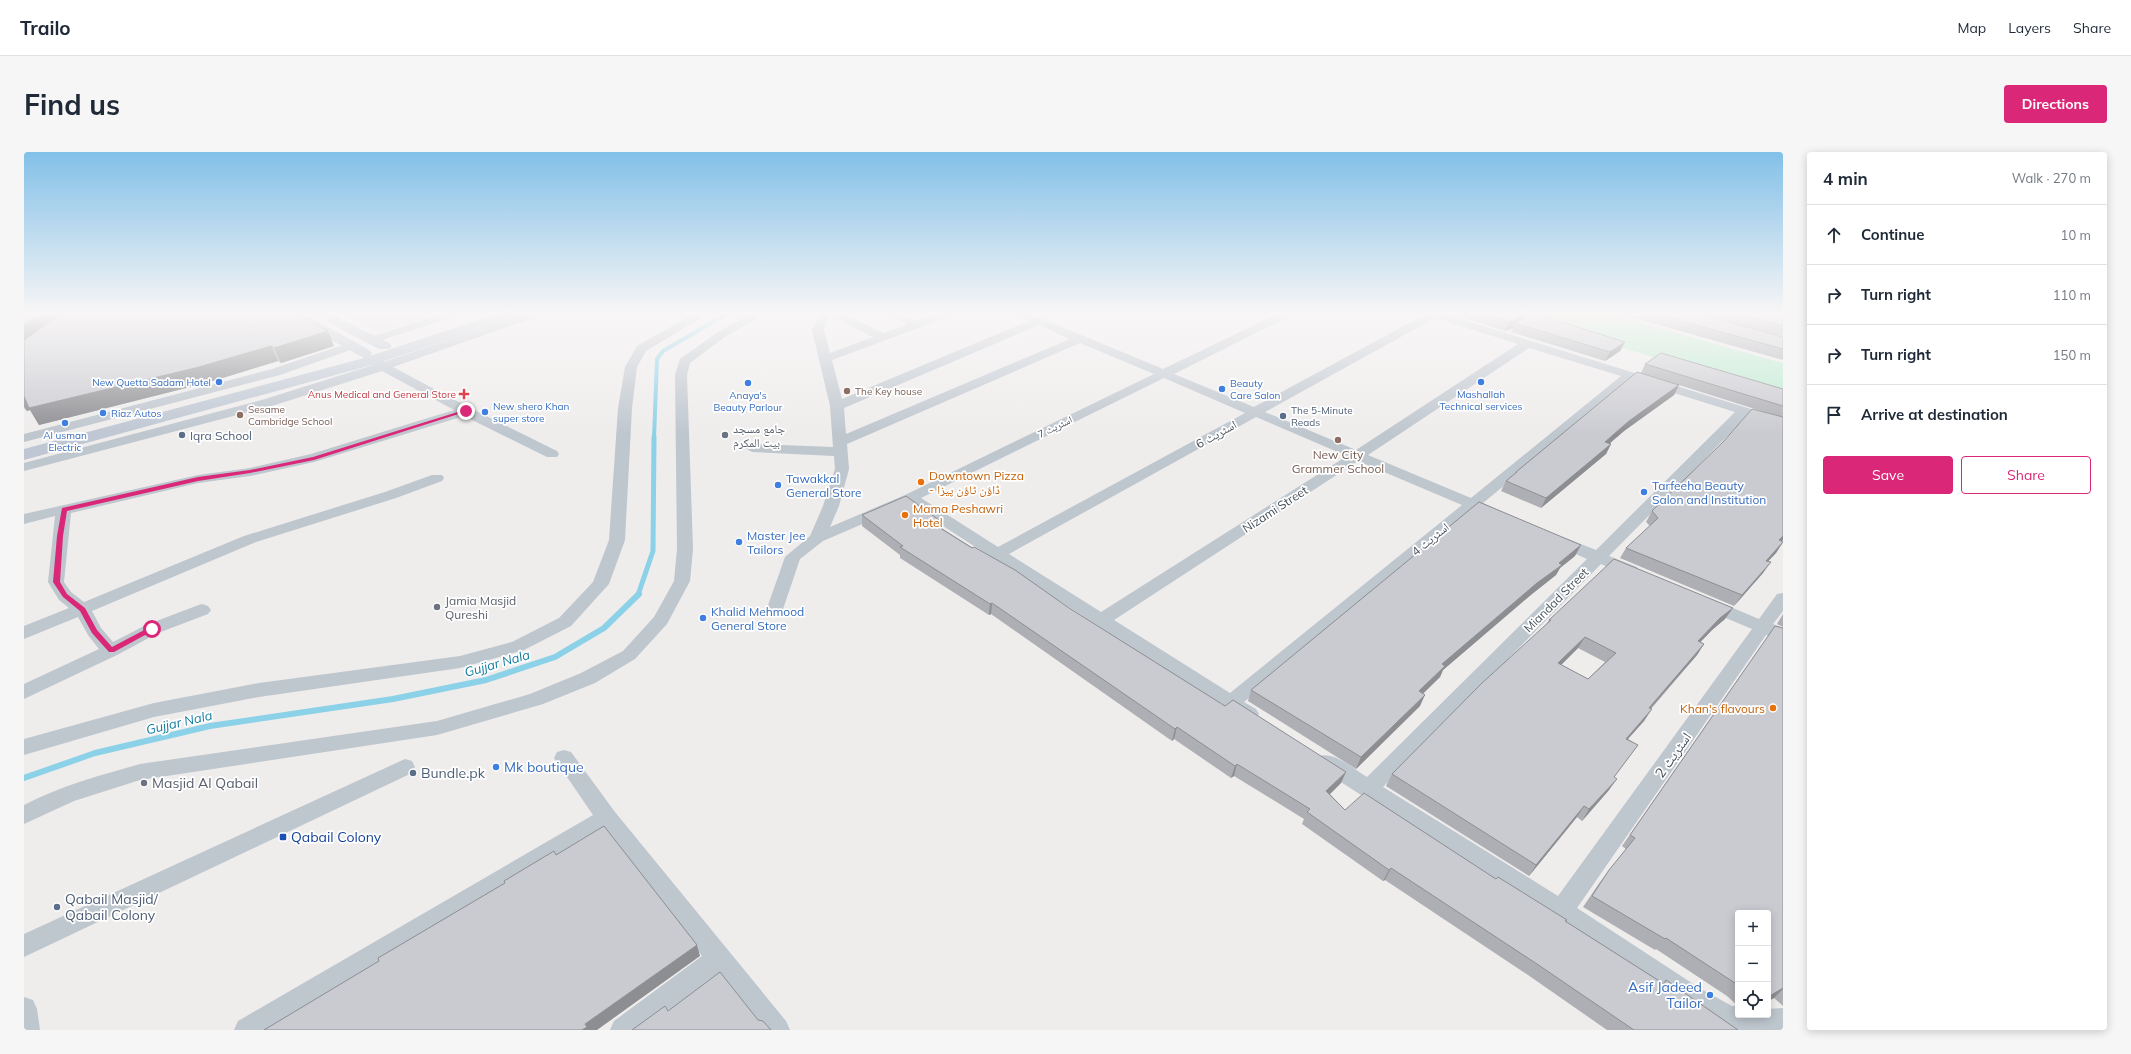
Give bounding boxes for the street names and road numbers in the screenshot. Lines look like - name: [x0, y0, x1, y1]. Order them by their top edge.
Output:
- street label: اسٹریٹ 7: [1036, 413, 1074, 441]
- street label: اسٹریٹ 6: [1193, 417, 1239, 451]
- street label: Nizami Street: [1240, 482, 1310, 536]
- street label: اسٹریٹ 4: [1408, 519, 1452, 559]
- street label: Miandad Street: [1521, 565, 1591, 635]
- street label: اسٹریٹ 2: [1651, 729, 1695, 781]

